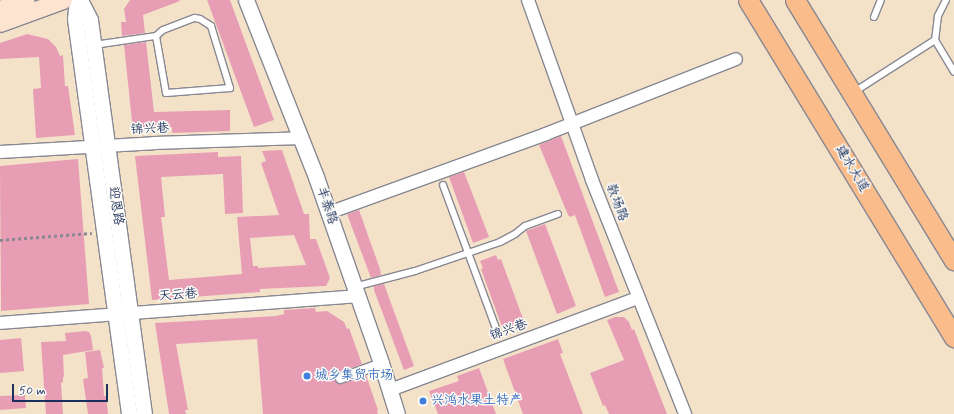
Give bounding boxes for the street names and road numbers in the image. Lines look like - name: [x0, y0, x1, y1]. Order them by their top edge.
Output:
- street label: 锦兴巷: [130, 121, 170, 139]
- street label: 建水大道: [831, 143, 871, 195]
- street label: 教场路: [602, 182, 630, 224]
- street label: 丰泰路: [312, 185, 340, 227]
- street label: 迎恩路: [105, 186, 125, 226]
- street label: 天云巷: [158, 287, 198, 305]
- street label: 锦兴巷: [488, 317, 530, 345]

